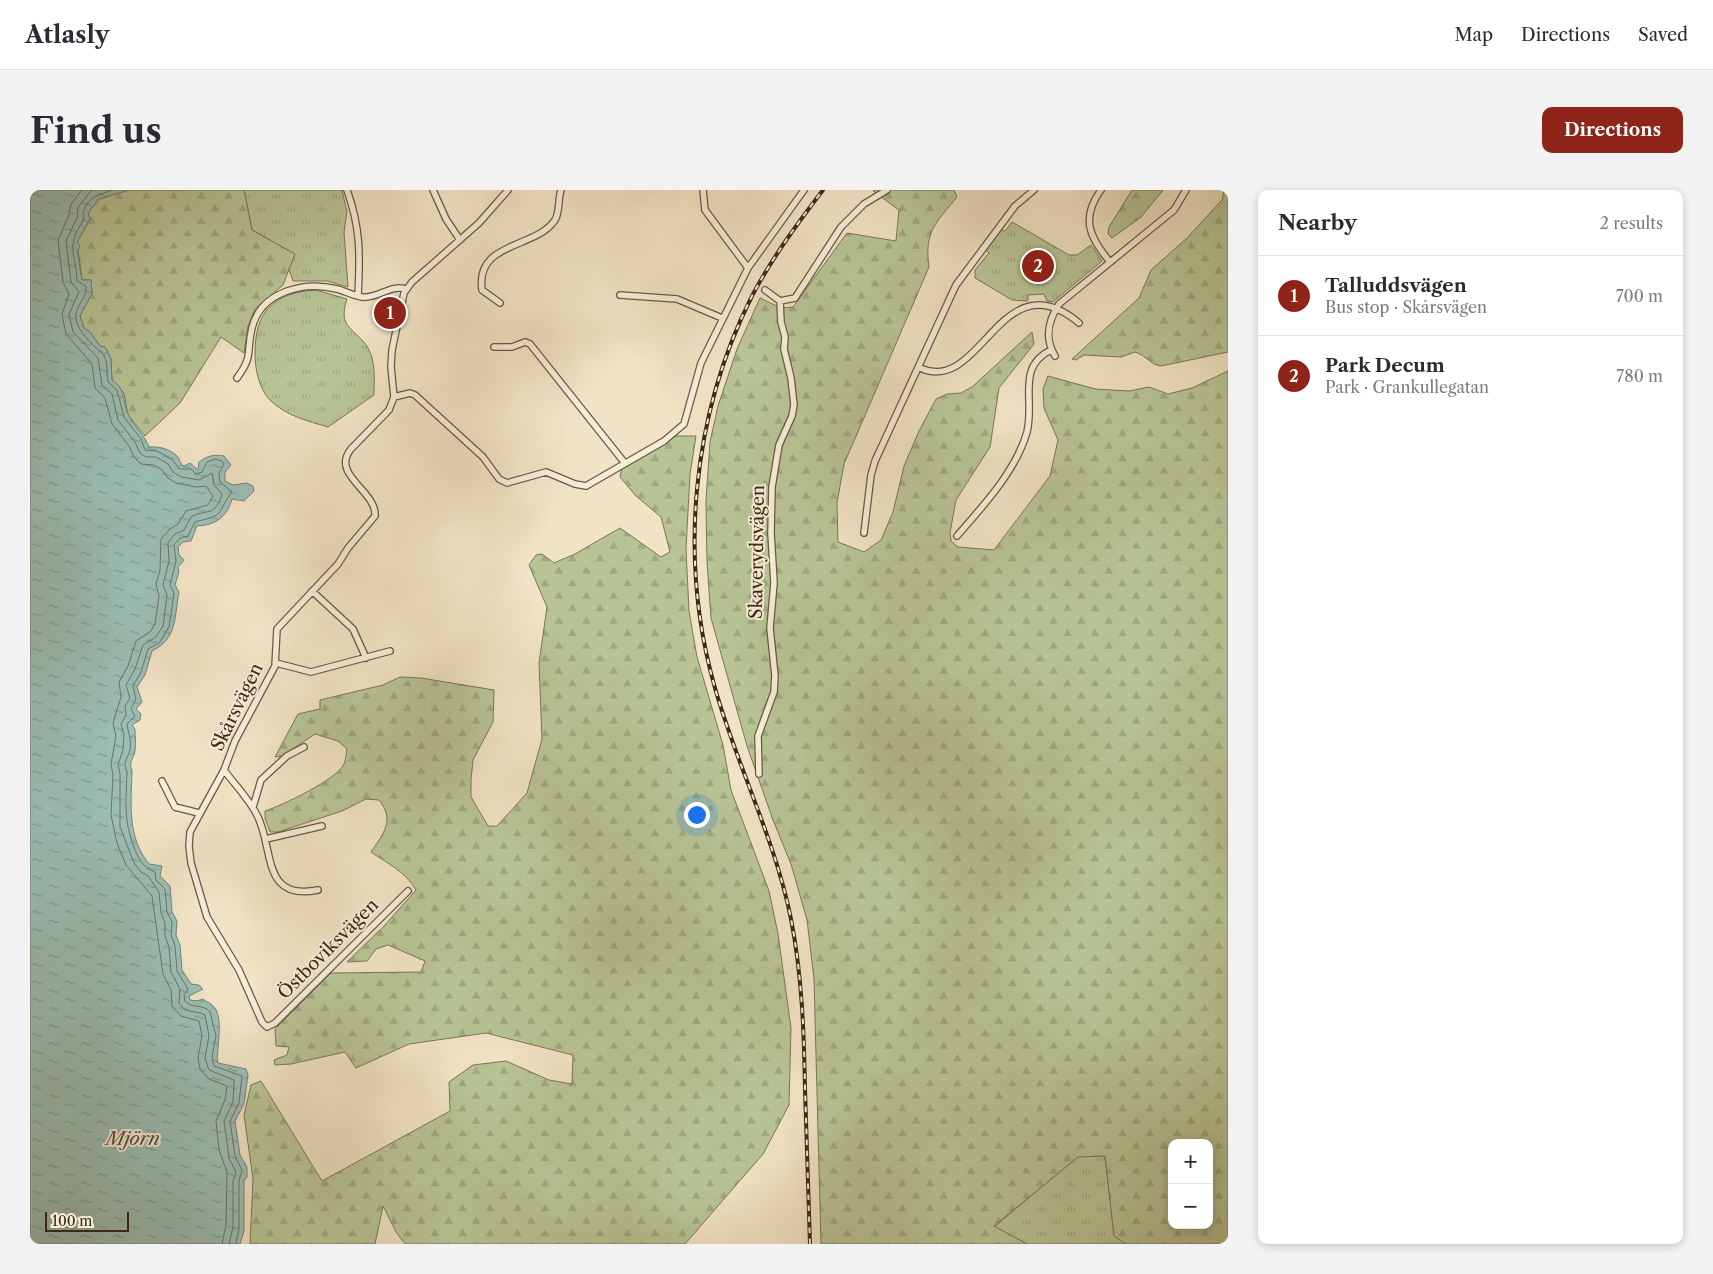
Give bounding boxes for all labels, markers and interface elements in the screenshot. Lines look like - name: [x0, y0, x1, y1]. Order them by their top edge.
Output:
- text: Atlasly: [25, 20, 109, 49]
- text: Map: [1454, 24, 1493, 46]
- text: Directions: [1521, 24, 1610, 46]
- text: Saved: [1638, 24, 1688, 46]
- button: Directions: [1542, 107, 1683, 153]
- text: Find us: [30, 109, 162, 152]
- text: Nearby: [1278, 210, 1357, 235]
- text: 2 results: [1600, 213, 1663, 233]
- pin: 2: [1022, 247, 1054, 285]
- text: Talluddsvägen: [1325, 274, 1467, 297]
- text: 1: [1290, 286, 1298, 306]
- text: 700 m: [1616, 286, 1663, 306]
- pin: 1: [374, 294, 406, 332]
- text: Bus stop · Skårsvägen: [1325, 297, 1487, 317]
- text: Park Decum: [1325, 354, 1445, 377]
- text: 2: [1289, 366, 1299, 386]
- text: 780 m: [1616, 366, 1663, 386]
- text: Park · Grankullegatan: [1325, 377, 1489, 397]
- street label: Skaverydsvägen: [745, 485, 769, 619]
- street label: Skårsvägen: [206, 659, 268, 755]
- your location: [684, 802, 710, 828]
- street label: Östboviksvägen: [272, 893, 383, 1004]
- water label: Mjörn: [104, 1127, 160, 1150]
- map controls: [1168, 1139, 1213, 1229]
- button: +: [1168, 1139, 1213, 1184]
- button: −: [1168, 1184, 1213, 1229]
- scale bar: [45, 1209, 129, 1232]
- text: 100 m: [52, 1212, 92, 1230]

